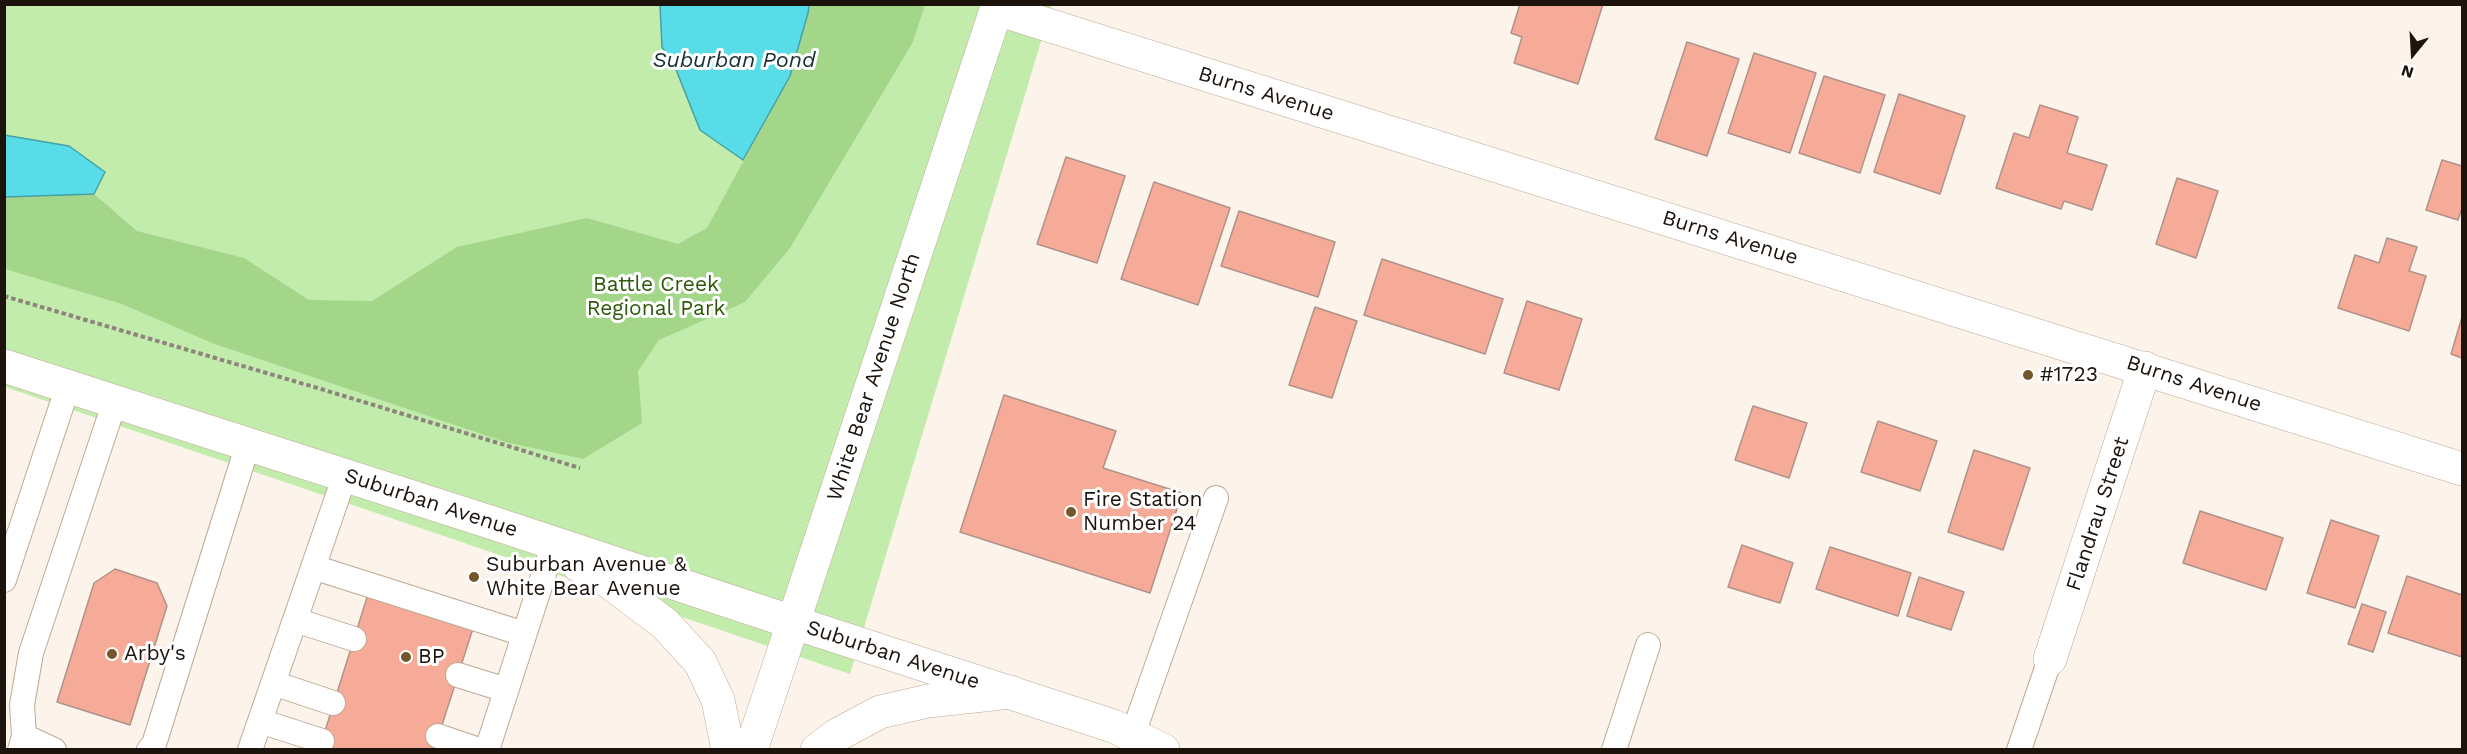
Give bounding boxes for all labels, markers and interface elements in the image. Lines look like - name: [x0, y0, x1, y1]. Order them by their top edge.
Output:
- north arrow: [2383, 24, 2443, 84]
- water label: Suburban Pond: [653, 48, 815, 74]
- street label: Burns Avenue: [1195, 61, 1337, 127]
- text: N: [2399, 61, 2416, 82]
- street label: Burns Avenue: [1659, 205, 1801, 271]
- street label: White Bear Avenue North: [822, 250, 926, 504]
- park label: Battle Creek Regional Park: [587, 272, 725, 322]
- street label: Burns Avenue: [2123, 350, 2265, 418]
- place label: #1723: [2040, 362, 2098, 388]
- marker: #1723: [2021, 368, 2035, 382]
- street label: Flandrau Street: [2061, 434, 2135, 594]
- street label: Suburban Avenue: [341, 463, 521, 543]
- place label: Fire Station Number 24: [1083, 487, 1203, 537]
- marker: Fire Station Number 24: [1064, 505, 1078, 519]
- place label: Suburban Avenue & White Bear Avenue: [486, 552, 687, 602]
- marker: Suburban Avenue & White Bear Avenue: [467, 570, 481, 584]
- street label: Suburban Avenue: [803, 615, 983, 695]
- place label: Arby's: [124, 641, 186, 667]
- place label: BP: [418, 644, 445, 670]
- marker: Arby's: [105, 647, 119, 661]
- marker: BP: [399, 650, 413, 664]

